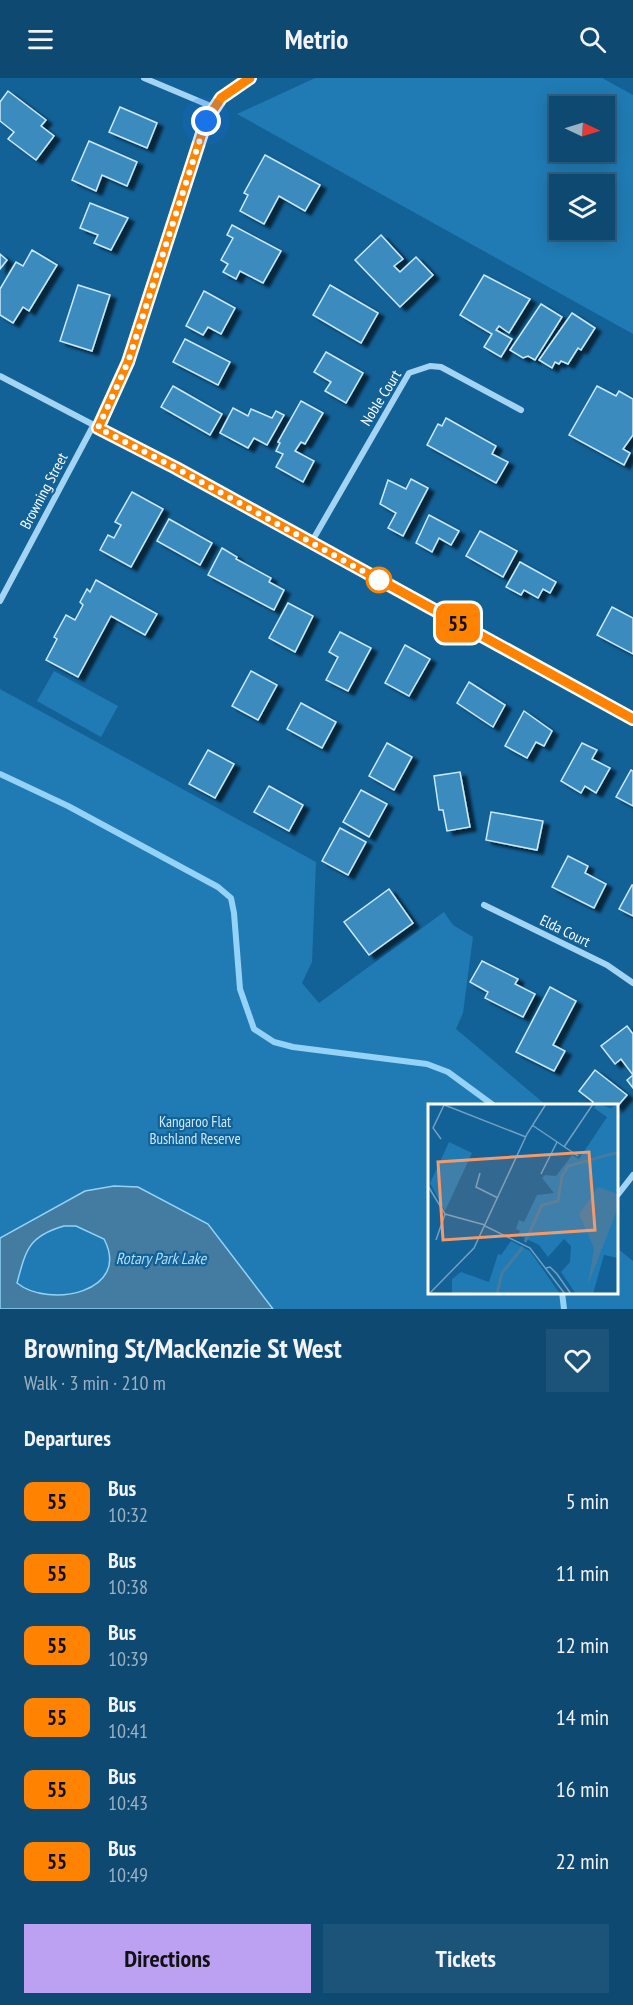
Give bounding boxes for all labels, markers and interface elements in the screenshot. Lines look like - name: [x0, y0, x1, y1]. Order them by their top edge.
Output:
- text: Metrio: [285, 22, 348, 56]
- icon: menu: [24, 23, 57, 56]
- icon: search: [576, 23, 609, 56]
- north arrow: [549, 96, 615, 162]
- map controls: [549, 96, 615, 240]
- your location: [191, 106, 221, 136]
- button: layers: [549, 174, 615, 240]
- street label: Noble Court: [356, 366, 405, 429]
- street label: Browning Street: [16, 449, 72, 532]
- unlabelled marker: [366, 567, 392, 593]
- line badge: 55: [431, 604, 485, 642]
- text: 55: [448, 610, 468, 637]
- street label: Elda Court: [537, 910, 593, 951]
- inset map: [428, 1104, 618, 1294]
- park label: Kangaroo Flat Bushland Reserve: [149, 1112, 241, 1148]
- water label: Rotary Park Lake: [116, 1248, 208, 1268]
- text: Browning St/MacKenzie St West: [24, 1329, 342, 1366]
- button: heart: [546, 1329, 609, 1392]
- text: Walk · 3 min · 210 m: [24, 1370, 166, 1396]
- text: Departures: [24, 1424, 111, 1452]
- text: Bus: [108, 1474, 136, 1502]
- text: 5 min: [566, 1487, 609, 1515]
- text: 55: [47, 1488, 67, 1515]
- text: 10:32: [108, 1502, 148, 1528]
- text: Bus: [108, 1546, 136, 1574]
- text: 11 min: [556, 1559, 609, 1587]
- text: 55: [47, 1560, 67, 1587]
- text: 10:38: [108, 1574, 148, 1600]
- text: Bus: [108, 1618, 136, 1646]
- text: 12 min: [556, 1631, 609, 1659]
- text: 55: [47, 1632, 67, 1659]
- text: 10:39: [108, 1646, 148, 1672]
- text: Bus: [108, 1690, 136, 1718]
- text: 14 min: [556, 1703, 609, 1731]
- text: 55: [47, 1704, 67, 1731]
- text: 10:41: [108, 1718, 148, 1744]
- text: Bus: [108, 1762, 136, 1790]
- text: 16 min: [556, 1775, 609, 1803]
- text: 55: [47, 1776, 67, 1803]
- text: 10:43: [108, 1790, 148, 1816]
- text: Bus: [108, 1834, 136, 1862]
- text: 22 min: [556, 1847, 609, 1875]
- text: 55: [47, 1848, 67, 1875]
- text: 10:49: [108, 1862, 148, 1888]
- button: Directions: [24, 1924, 311, 1993]
- button: Tickets: [323, 1924, 609, 1993]

